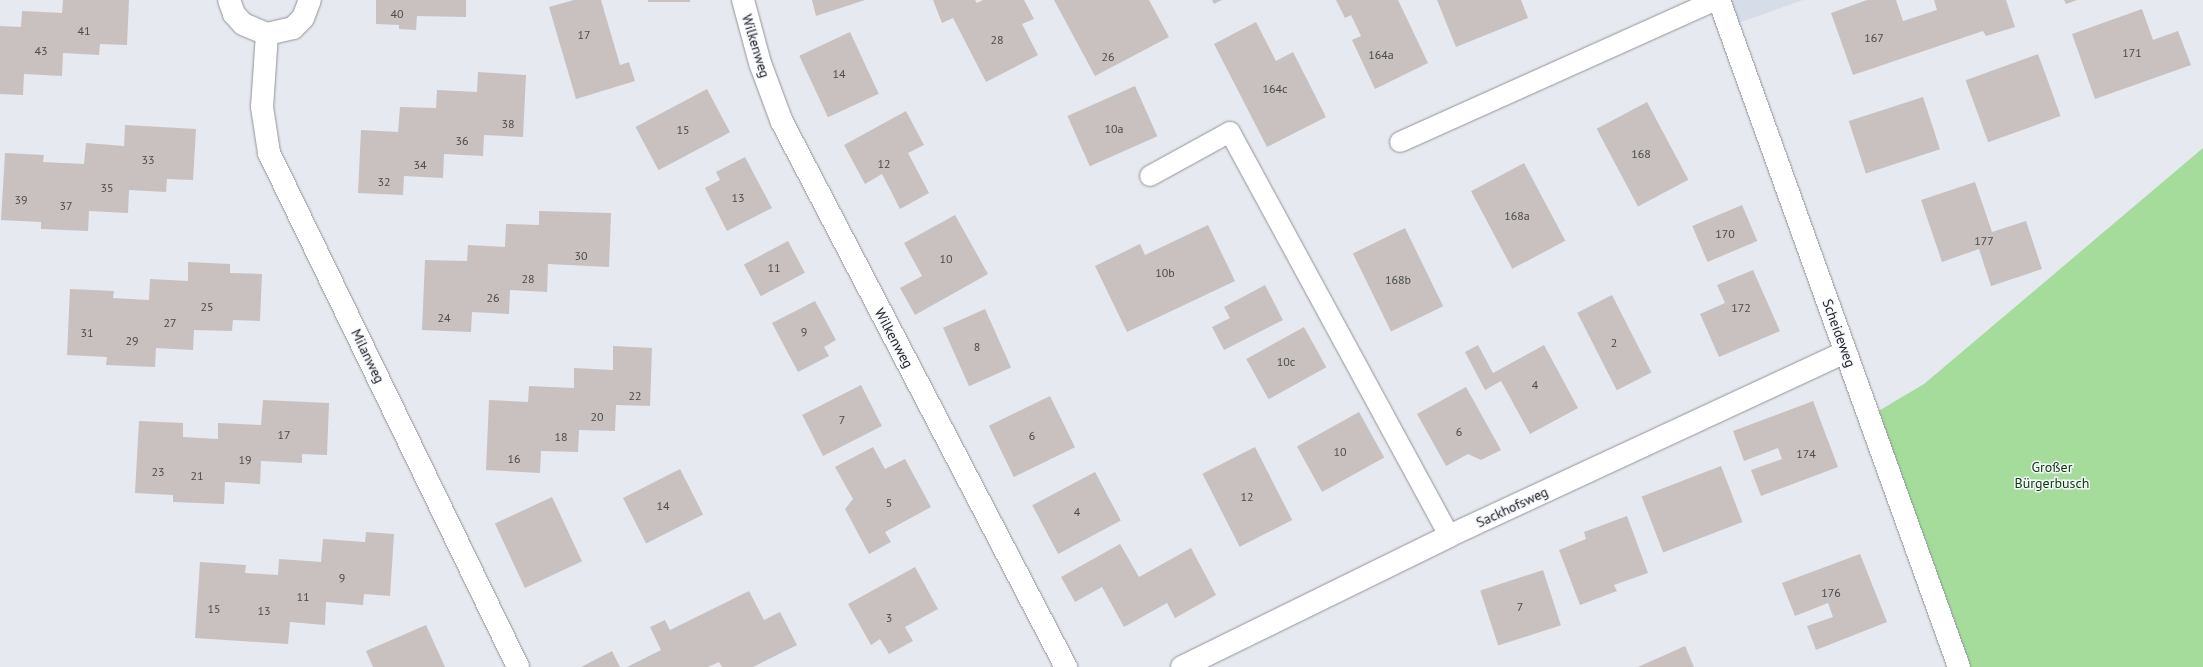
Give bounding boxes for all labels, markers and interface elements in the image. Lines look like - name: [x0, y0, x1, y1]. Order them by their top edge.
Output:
- house number: 40: [390, 7, 404, 21]
- street label: Wilkenweg: [738, 12, 774, 80]
- house number: 41: [77, 24, 91, 38]
- house number: 17: [577, 28, 591, 42]
- house number: 167: [1864, 31, 1884, 45]
- house number: 28: [990, 33, 1004, 47]
- house number: 43: [34, 44, 48, 58]
- house number: 171: [2122, 46, 2142, 60]
- house number: 164a: [1368, 48, 1394, 62]
- house number: 26: [1101, 50, 1115, 64]
- house number: 14: [832, 67, 846, 81]
- house number: 164c: [1262, 82, 1288, 96]
- house number: 38: [501, 117, 515, 131]
- house number: 10a: [1104, 122, 1124, 136]
- house number: 15: [676, 123, 690, 137]
- house number: 36: [455, 134, 469, 148]
- house number: 168: [1631, 147, 1651, 161]
- house number: 33: [141, 153, 155, 167]
- house number: 12: [877, 157, 891, 171]
- house number: 34: [413, 158, 427, 172]
- house number: 32: [377, 175, 391, 189]
- house number: 35: [100, 181, 114, 195]
- house number: 13: [731, 191, 745, 205]
- house number: 39: [14, 193, 28, 207]
- house number: 37: [59, 199, 73, 213]
- house number: 168a: [1504, 209, 1530, 223]
- house number: 170: [1715, 227, 1735, 241]
- house number: 177: [1974, 234, 1994, 248]
- house number: 30: [574, 249, 588, 263]
- house number: 10: [939, 252, 953, 266]
- house number: 11: [767, 261, 781, 275]
- house number: 10b: [1155, 266, 1175, 280]
- house number: 28: [521, 272, 535, 286]
- house number: 168b: [1385, 273, 1411, 287]
- house number: 26: [486, 291, 500, 305]
- street label: Scheideweg: [1819, 297, 1859, 369]
- house number: 25: [200, 300, 214, 314]
- house number: 172: [1731, 301, 1751, 315]
- street label: Wilkenweg: [871, 305, 917, 371]
- house number: 24: [437, 311, 451, 325]
- house number: 27: [163, 316, 177, 330]
- house number: 9: [801, 325, 807, 339]
- house number: 31: [80, 326, 94, 340]
- street label: Milanweg: [348, 326, 388, 386]
- house number: 29: [125, 334, 139, 348]
- house number: 2: [1611, 336, 1617, 350]
- house number: 8: [974, 340, 980, 354]
- house number: 10c: [1277, 355, 1295, 369]
- house number: 4: [1532, 378, 1538, 392]
- house number: 22: [628, 389, 642, 403]
- house number: 20: [590, 410, 604, 424]
- house number: 7: [839, 413, 845, 427]
- house number: 6: [1456, 425, 1462, 439]
- house number: 17: [277, 428, 291, 442]
- house number: 6: [1029, 429, 1035, 443]
- house number: 18: [554, 430, 568, 444]
- house number: 10: [1333, 445, 1347, 459]
- house number: 174: [1796, 447, 1816, 461]
- house number: 16: [507, 452, 521, 466]
- house number: 19: [238, 453, 252, 467]
- park label: Großer Bürgerbusch: [2015, 459, 2089, 492]
- house number: 23: [151, 465, 165, 479]
- house number: 21: [190, 469, 204, 483]
- street label: Sackhofsweg: [1473, 483, 1551, 531]
- house number: 12: [1240, 490, 1254, 504]
- house number: 5: [886, 496, 892, 510]
- house number: 14: [656, 499, 670, 513]
- house number: 4: [1074, 505, 1080, 519]
- house number: 9: [339, 571, 345, 585]
- house number: 176: [1821, 586, 1841, 600]
- house number: 11: [296, 590, 310, 604]
- house number: 7: [1517, 600, 1523, 614]
- house number: 15: [207, 602, 221, 616]
- house number: 13: [257, 604, 271, 618]
- house number: 3: [886, 611, 892, 625]

